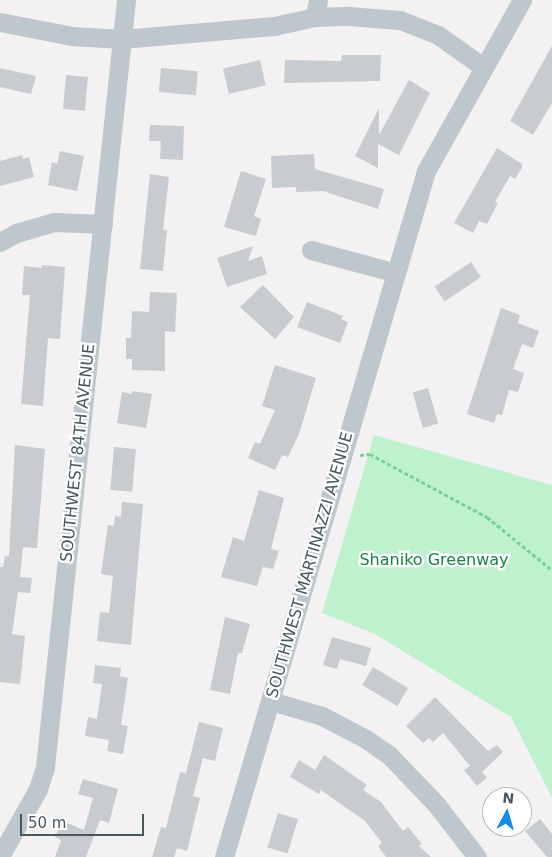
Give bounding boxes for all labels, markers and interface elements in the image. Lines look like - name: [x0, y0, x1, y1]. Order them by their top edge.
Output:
- street label: SOUTHWEST 84TH AVENUE: [57, 343, 99, 563]
- street label: SOUTHWEST MARTINAZZI AVENUE: [263, 430, 357, 700]
- park label: Shaniko Greenway: [359, 550, 509, 570]
- north arrow: [482, 787, 532, 837]
- text: N: [502, 790, 515, 807]
- scale bar: [22, 804, 146, 836]
- text: 50 m: [28, 814, 66, 832]

